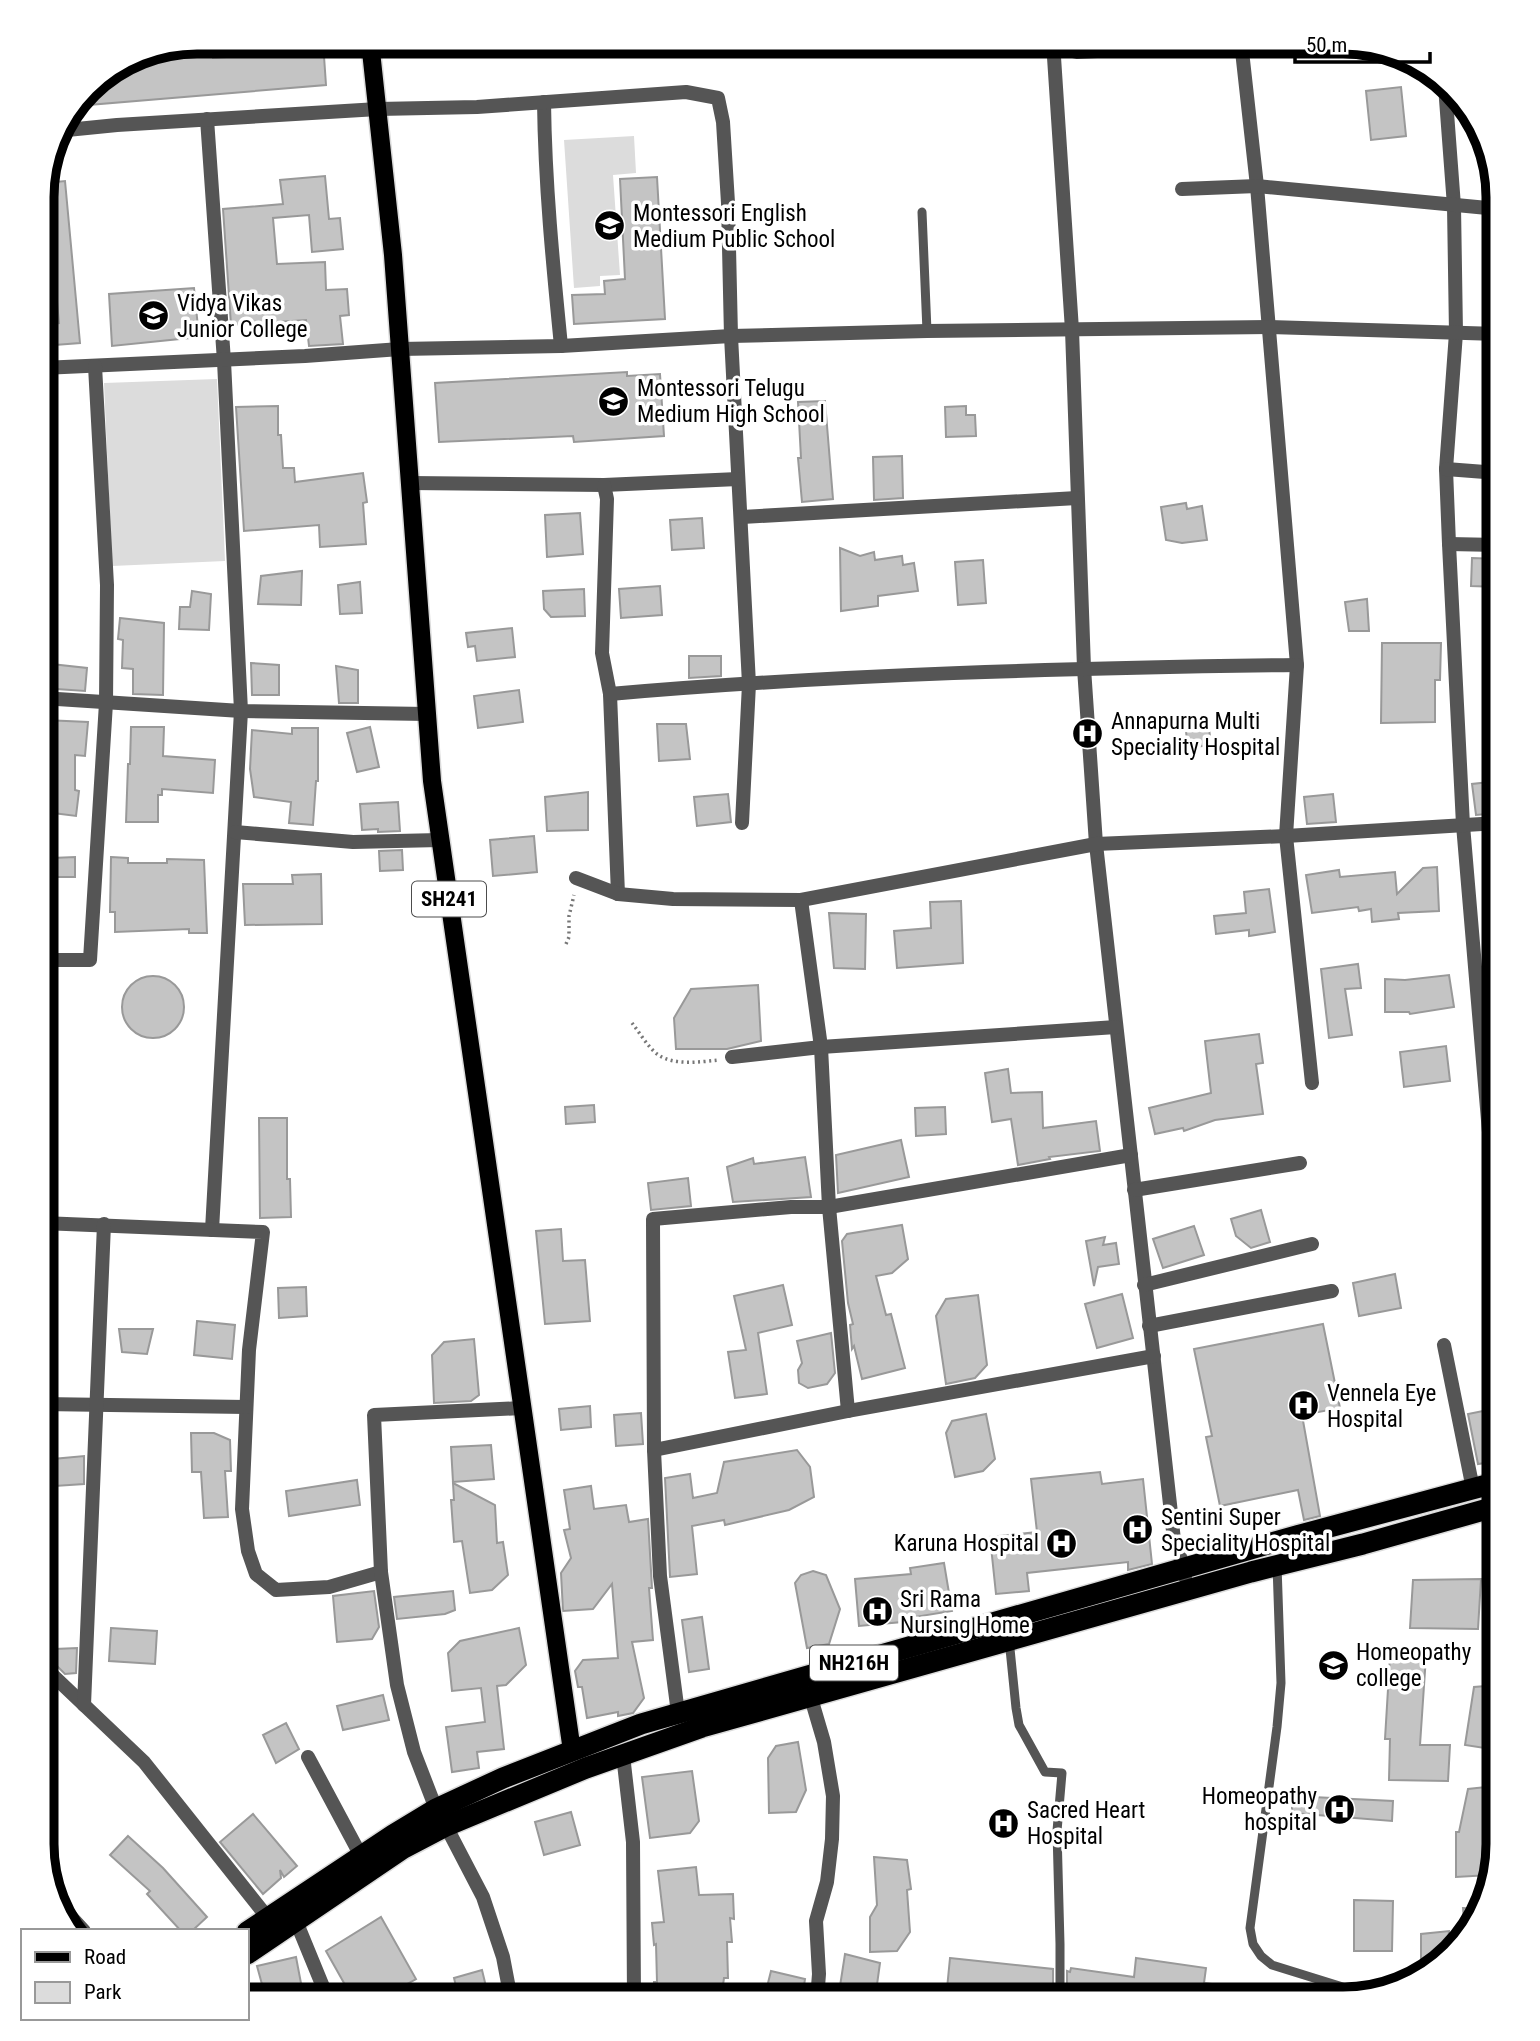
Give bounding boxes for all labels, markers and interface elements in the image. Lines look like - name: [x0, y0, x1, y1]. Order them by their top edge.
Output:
- scale bar: [1295, 21, 1430, 65]
- text: 50 m: [1306, 33, 1347, 57]
- place label: Montessori English Medium Public School: [633, 200, 835, 253]
- school or university icon: Montessori English Medium Public School: [593, 209, 627, 243]
- place label: Vidya Vikas Junior College: [177, 290, 308, 343]
- school or university icon: Vidya Vikas Junior College: [137, 299, 171, 333]
- place label: Montessori Telugu Medium High School: [637, 375, 825, 428]
- school or university icon: Montessori Telugu Medium High School: [597, 384, 631, 418]
- place label: Annapurna Multi Speciality Hospital: [1111, 708, 1280, 761]
- hospital icon: Annapurna Multi Speciality Hospital: [1071, 717, 1105, 751]
- road number: SH241: [412, 881, 486, 916]
- place label: Vennela Eye Hospital: [1327, 1380, 1436, 1433]
- hospital icon: Vennela Eye Hospital: [1287, 1389, 1321, 1423]
- place label: Sentini Super Speciality Hospital: [1161, 1504, 1330, 1557]
- hospital icon: Sentini Super Speciality Hospital: [1121, 1513, 1155, 1547]
- hospital icon: Karuna Hospital: [1045, 1526, 1079, 1560]
- place label: Karuna Hospital: [894, 1530, 1039, 1557]
- place label: Sri Rama Nursing Home: [900, 1586, 1030, 1639]
- hospital icon: Sri Rama Nursing Home: [860, 1595, 894, 1629]
- place label: Homeopathy college: [1356, 1639, 1472, 1692]
- road number: NH216H: [810, 1646, 898, 1680]
- school or university icon: Homeopathy college: [1316, 1648, 1350, 1682]
- place label: Homeopathy hospital: [1202, 1783, 1317, 1836]
- hospital icon: Homeopathy hospital: [1323, 1792, 1357, 1826]
- place label: Sacred Heart Hospital: [1027, 1797, 1145, 1850]
- hospital icon: Sacred Heart Hospital: [987, 1806, 1021, 1840]
- legend: [21, 1929, 248, 2020]
- text: Road: [84, 1945, 126, 1969]
- text: Park: [84, 1980, 122, 2004]

